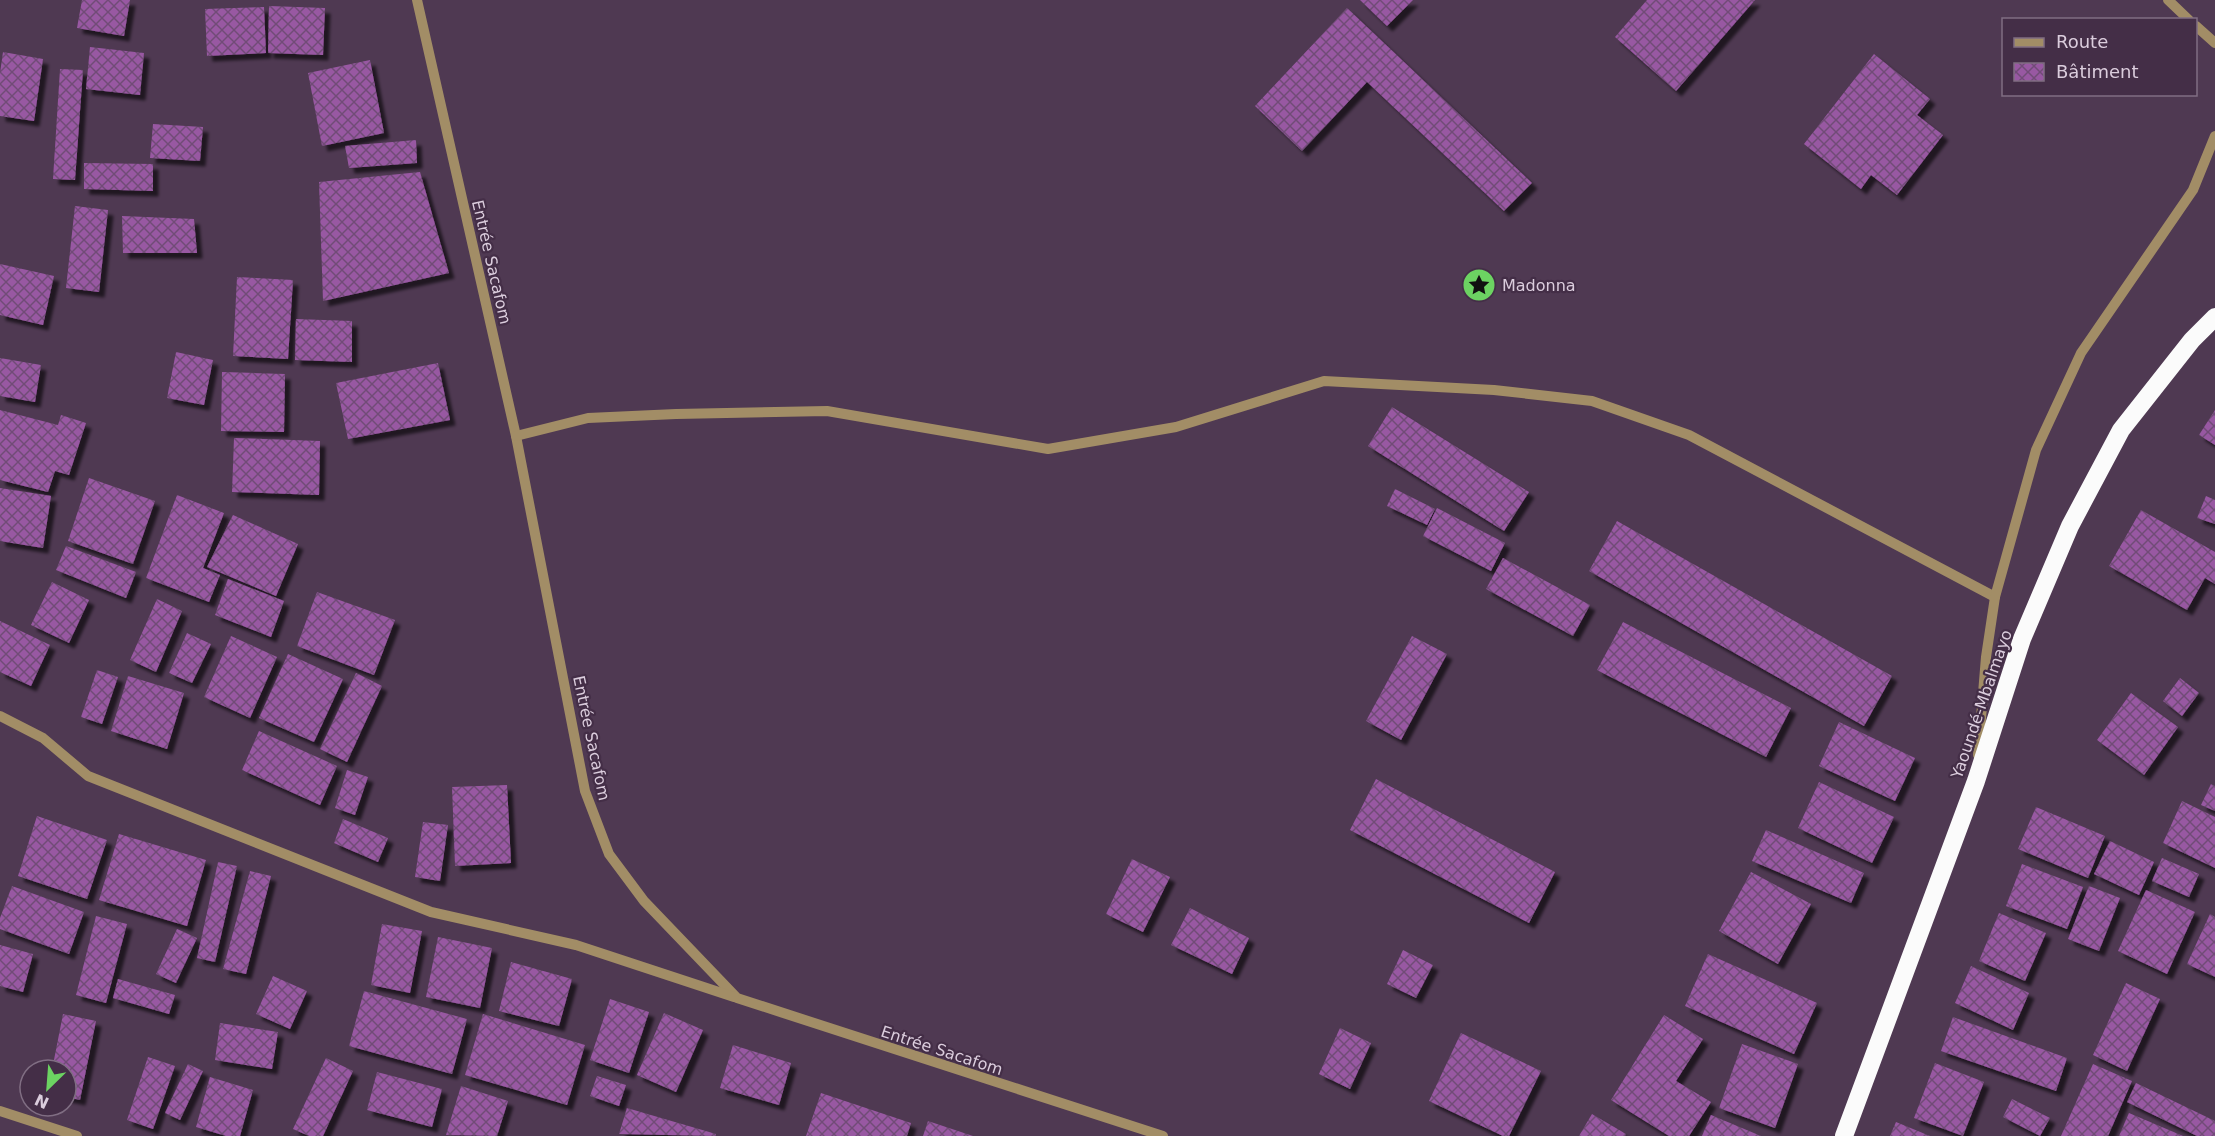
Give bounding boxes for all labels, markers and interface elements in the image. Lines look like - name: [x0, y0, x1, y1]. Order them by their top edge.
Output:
- legend: [2002, 18, 2197, 96]
- text: Route: [2056, 31, 2108, 52]
- text: Bâtiment: [2056, 61, 2139, 82]
- street label: Entrée Sacafom: [468, 198, 515, 326]
- place icon: Madonna: [1461, 267, 1497, 303]
- place label: Madonna: [1502, 276, 1576, 295]
- street label: Yaoundé-Mbalmayo: [1947, 627, 2016, 782]
- street label: Entrée Sacafom: [569, 674, 614, 802]
- street label: Entrée Sacafom: [878, 1022, 1005, 1079]
- north arrow: [18, 1058, 78, 1118]
- text: N: [32, 1090, 52, 1113]

